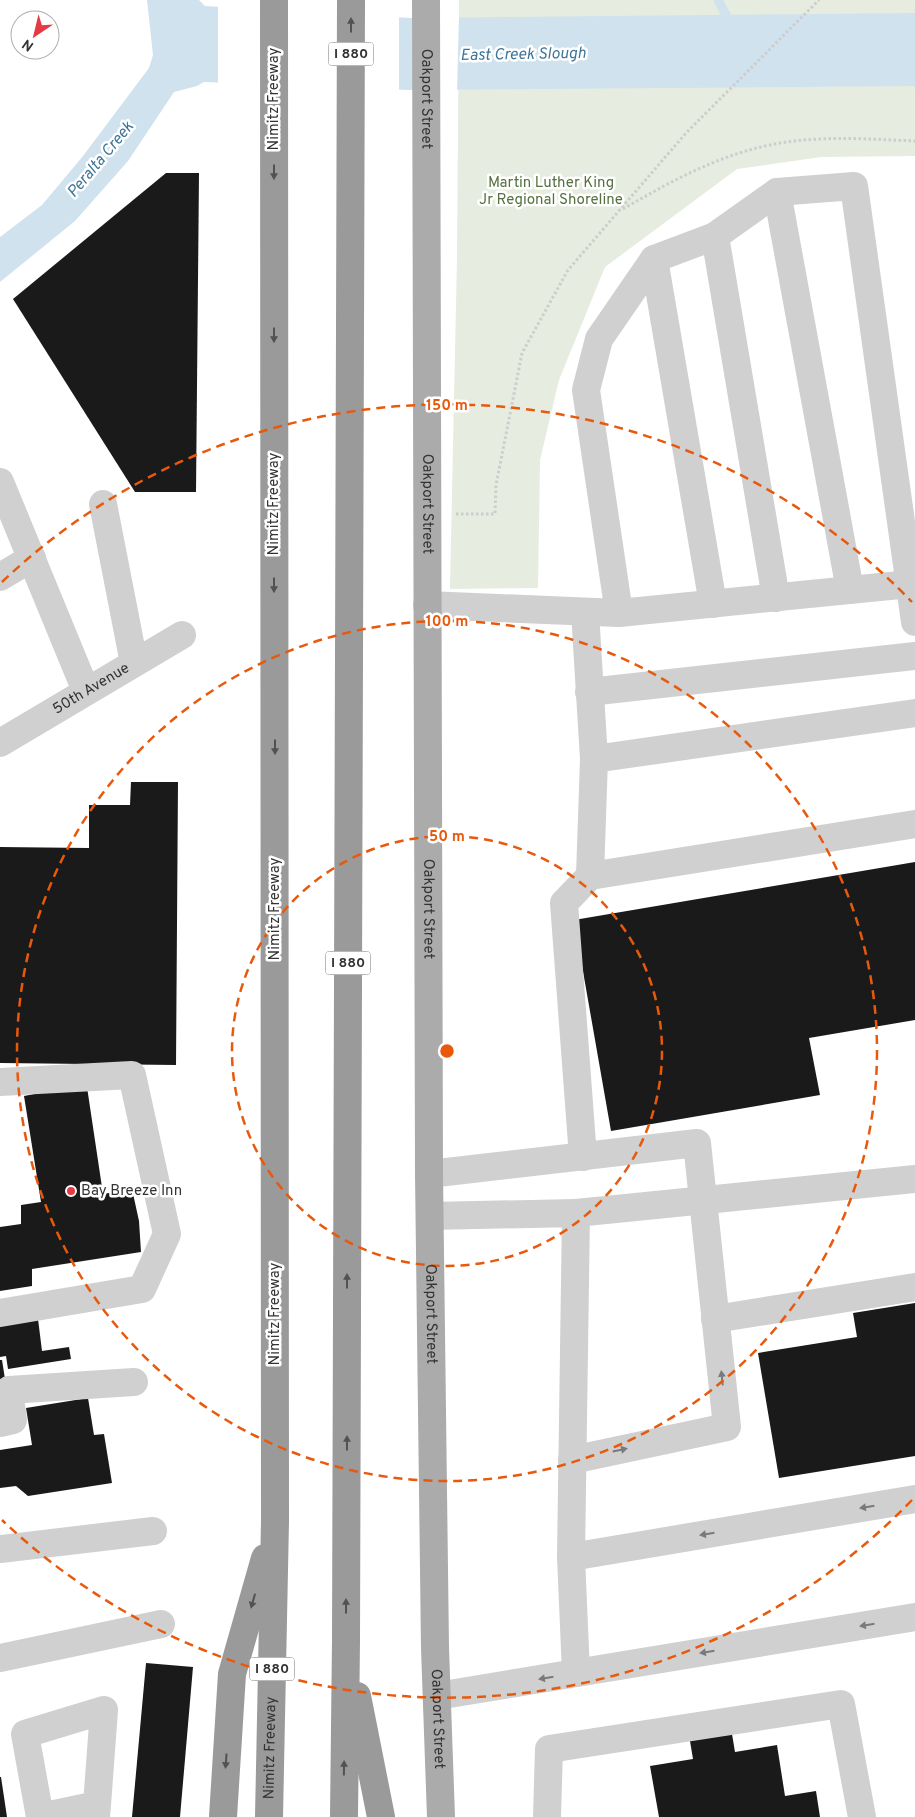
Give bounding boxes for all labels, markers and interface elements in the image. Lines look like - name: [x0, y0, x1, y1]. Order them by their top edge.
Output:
- north arrow: [10, 10, 60, 60]
- one-way arrow: [347, 17, 355, 33]
- text: N: [19, 35, 37, 54]
- road number: I 880: [328, 42, 374, 66]
- water label: East Creek Slough: [460, 44, 586, 66]
- street label: Nimitz Freeway: [265, 47, 284, 150]
- street label: Oakport Street: [417, 49, 436, 149]
- water label: Peralta Creek: [63, 117, 139, 202]
- one-way arrow: [270, 164, 278, 180]
- park label: Martin Luther King Jr Regional Shoreline: [479, 174, 623, 210]
- one-way arrow: [270, 327, 278, 343]
- text: 150 m: [426, 397, 468, 416]
- street label: Nimitz Freeway: [265, 452, 284, 555]
- street label: Oakport Street: [418, 454, 437, 554]
- one-way arrow: [270, 577, 278, 593]
- text: 100 m: [426, 613, 468, 632]
- street label: 50th Avenue: [49, 659, 133, 719]
- one-way arrow: [271, 739, 279, 755]
- text: 50 m: [429, 828, 465, 847]
- street label: Nimitz Freeway: [266, 857, 285, 960]
- street label: Oakport Street: [419, 859, 438, 959]
- road number: I 880: [326, 951, 370, 974]
- centre of rings: [438, 1042, 456, 1060]
- place label: Bay Breeze Inn: [81, 1182, 182, 1201]
- marker: Bay Breeze Inn: [65, 1185, 77, 1197]
- street label: Nimitz Freeway: [266, 1262, 285, 1365]
- street label: Oakport Street: [421, 1264, 441, 1364]
- one-way arrow: [343, 1273, 351, 1289]
- one-way arrow: [718, 1370, 726, 1386]
- one-way arrow: [343, 1435, 351, 1451]
- one-way arrow: [612, 1446, 627, 1454]
- one-way arrow: [859, 1504, 875, 1512]
- one-way arrow: [698, 1530, 714, 1538]
- one-way arrow: [248, 1594, 256, 1609]
- one-way arrow: [342, 1598, 350, 1614]
- one-way arrow: [859, 1622, 875, 1630]
- one-way arrow: [698, 1648, 714, 1656]
- road number: I 880: [250, 1658, 294, 1680]
- street label: Oakport Street: [426, 1668, 449, 1769]
- one-way arrow: [538, 1675, 554, 1683]
- street label: Nimitz Freeway: [260, 1696, 281, 1800]
- one-way arrow: [222, 1753, 230, 1769]
- one-way arrow: [341, 1760, 349, 1776]

